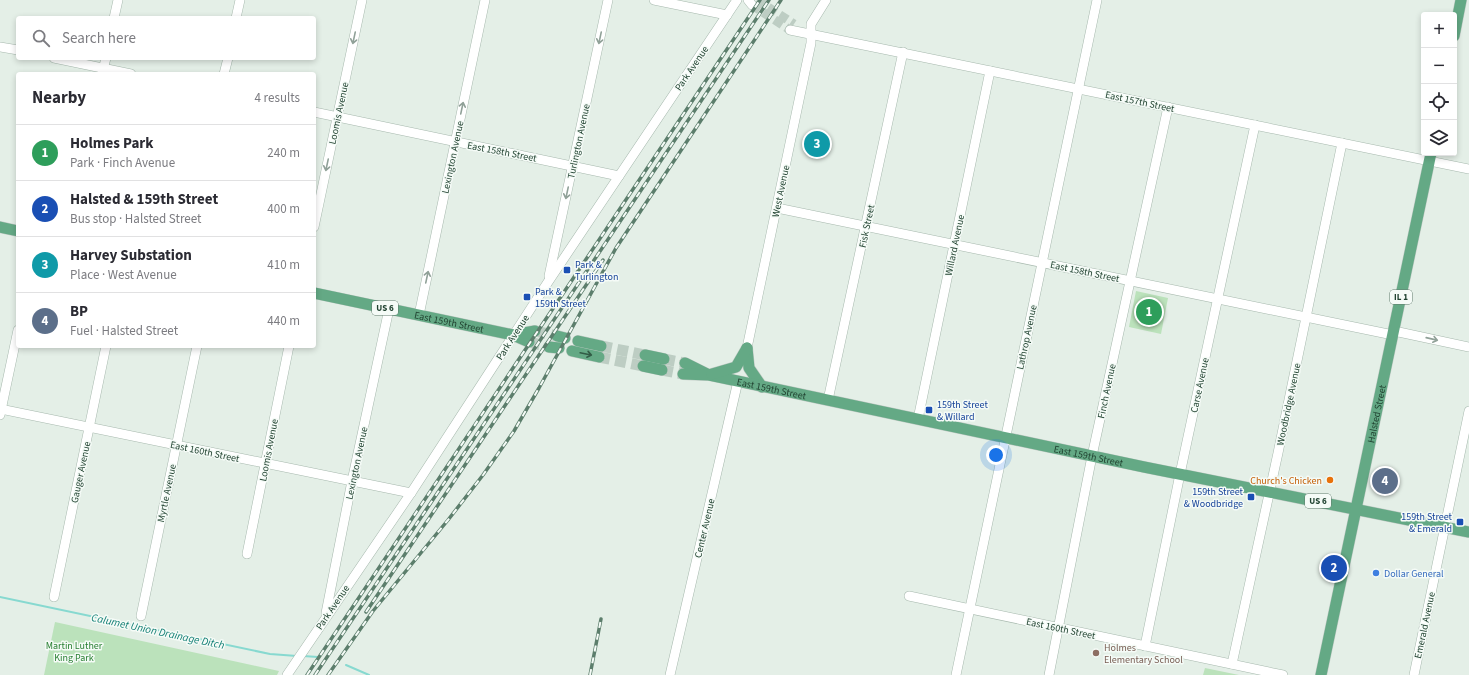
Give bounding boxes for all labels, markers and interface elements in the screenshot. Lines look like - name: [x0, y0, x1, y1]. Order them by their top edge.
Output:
- map controls: [1421, 12, 1457, 156]
- button: +: [1421, 12, 1457, 48]
- search box: [16, 16, 316, 60]
- icon: search: [30, 27, 52, 49]
- text: Search here: [62, 28, 136, 49]
- one-way arrow: [350, 31, 358, 44]
- one-way arrow: [595, 31, 603, 44]
- street label: Park Avenue: [672, 43, 712, 94]
- button: −: [1421, 48, 1457, 84]
- street label: Loomis Avenue: [326, 81, 352, 146]
- button: locate: [1421, 84, 1457, 120]
- text: Nearby: [32, 86, 86, 110]
- street label: East 157th Street: [1104, 88, 1176, 116]
- text: 4 results: [255, 89, 300, 107]
- one-way arrow: [459, 102, 467, 115]
- street label: Turlington Avenue: [564, 102, 594, 180]
- street label: Lexington Avenue: [438, 120, 468, 195]
- button: layers: [1421, 120, 1457, 156]
- pin: 3: [804, 129, 830, 159]
- text: Holmes Park: [70, 133, 154, 154]
- street label: East 158th Street: [466, 138, 538, 166]
- text: 1: [42, 144, 48, 162]
- text: 240 m: [267, 144, 300, 162]
- text: Park · Finch Avenue: [70, 154, 175, 172]
- one-way arrow: [323, 158, 331, 171]
- street label: West Avenue: [769, 164, 793, 219]
- one-way arrow: [563, 186, 571, 199]
- text: Halsted & 159th Street: [70, 189, 218, 210]
- text: 2: [42, 200, 48, 218]
- text: 400 m: [267, 200, 300, 218]
- street label: Fisk Street: [856, 203, 878, 249]
- text: Bus stop · Halsted Street: [70, 210, 201, 228]
- street label: Willard Avenue: [942, 213, 968, 277]
- text: Harvey Substation: [70, 245, 192, 266]
- text: 3: [42, 256, 48, 274]
- text: 410 m: [267, 256, 300, 274]
- place label: Park & Turlington: [575, 258, 618, 284]
- street label: East 158th Street: [1049, 258, 1121, 286]
- marker: Park & Turlington: [562, 265, 572, 275]
- text: Place · West Avenue: [70, 266, 177, 284]
- one-way arrow: [423, 271, 431, 284]
- place label: Park & 159th Street: [535, 285, 586, 311]
- road number: IL 1: [1390, 290, 1412, 304]
- marker: Park & 159th Street: [522, 292, 532, 302]
- pin: 1: [1136, 297, 1162, 327]
- text: BP: [70, 301, 88, 322]
- road number: US 6: [372, 301, 398, 315]
- street label: Lathrop Avenue: [1013, 304, 1041, 371]
- street label: East 159th Street: [413, 308, 485, 337]
- text: 4: [42, 312, 48, 330]
- text: 440 m: [267, 312, 300, 330]
- street label: Park Avenue: [493, 312, 533, 363]
- text: Fuel · Halsted Street: [70, 322, 178, 340]
- one-way arrow: [1425, 335, 1438, 343]
- one-way arrow: [579, 351, 592, 359]
- street label: Carse Avenue: [1187, 356, 1213, 414]
- street label: Finch Avenue: [1094, 362, 1120, 420]
- street label: Woodbridge Avenue: [1273, 362, 1305, 447]
- street label: East 159th Street: [735, 375, 808, 403]
- street label: Halsted Street: [1364, 383, 1390, 444]
- place label: 159th Street & Willard: [937, 398, 988, 424]
- marker: 159th Street & Willard: [924, 405, 934, 415]
- street label: Loomis Avenue: [256, 418, 282, 483]
- street label: Lexington Avenue: [342, 426, 372, 501]
- street label: East 160th Street: [169, 438, 241, 466]
- street label: Gauger Avenue: [68, 440, 94, 504]
- street label: East 159th Street: [1052, 442, 1125, 471]
- your location: [986, 445, 1006, 465]
- street label: Myrtle Avenue: [154, 463, 180, 524]
- pin: 4: [1372, 466, 1398, 496]
- place label: Church's Chicken: [1250, 474, 1322, 488]
- marker: Church's Chicken: [1325, 475, 1335, 485]
- place label: 159th Street & Woodbridge: [1184, 485, 1244, 511]
- marker: 159th Street & Woodbridge: [1246, 492, 1256, 502]
- road number: US 6: [1305, 494, 1331, 508]
- street label: Center Avenue: [691, 497, 719, 559]
- place label: 159th Street & Emerald: [1401, 510, 1453, 536]
- marker: 159th Street & Emerald: [1455, 517, 1465, 527]
- pin: 2: [1321, 553, 1347, 583]
- place label: Dollar General: [1384, 567, 1444, 581]
- marker: Dollar General: [1371, 568, 1381, 578]
- street label: Park Avenue: [313, 582, 353, 633]
- street label: Emerald Avenue: [1411, 591, 1439, 660]
- water label: Calumet Union Drainage Ditch: [90, 610, 226, 653]
- street label: East 160th Street: [1025, 615, 1097, 643]
- park label: Martin Luther King Park: [46, 639, 103, 665]
- place label: Holmes Elementary School: [1104, 641, 1183, 667]
- marker: Holmes Elementary School: [1091, 648, 1101, 658]

